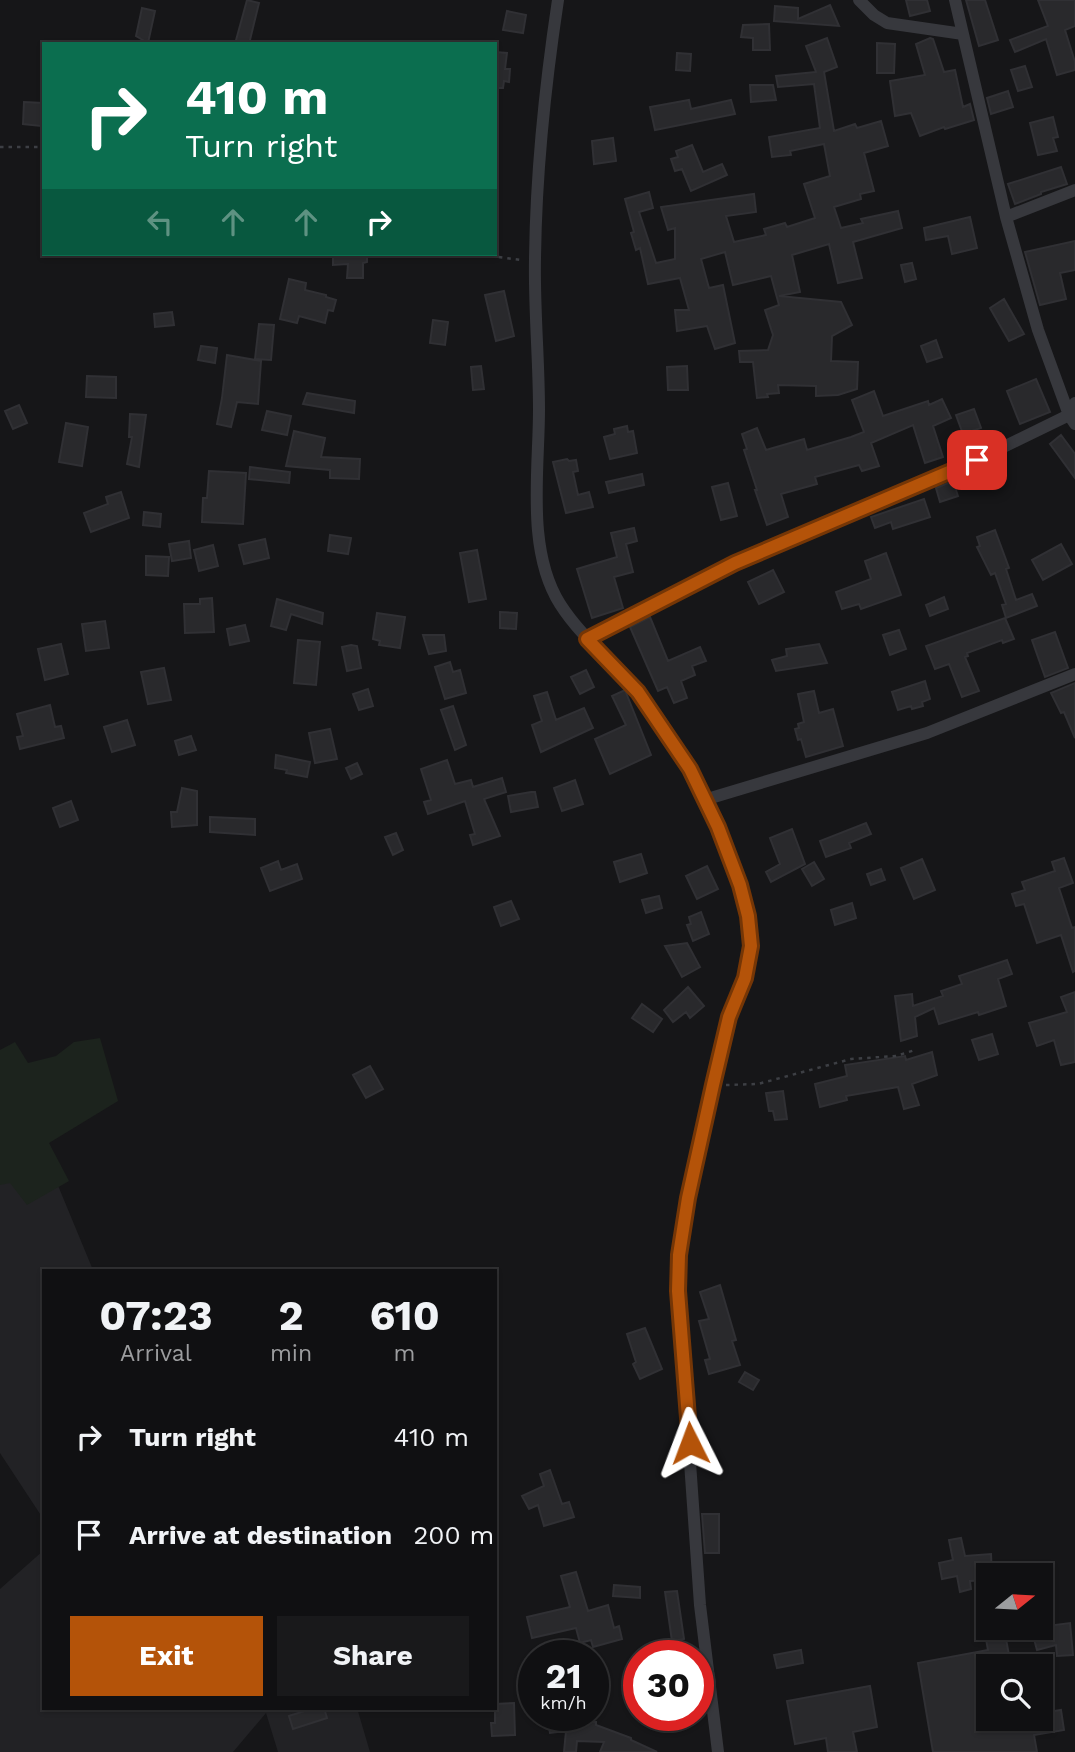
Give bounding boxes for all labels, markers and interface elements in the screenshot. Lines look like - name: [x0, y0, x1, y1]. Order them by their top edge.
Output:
- text: 410 m: [185, 68, 328, 126]
- icon: right: [70, 70, 161, 161]
- text: Turn right: [185, 127, 337, 165]
- icon: left: [141, 203, 179, 241]
- icon: ahead: [214, 203, 252, 241]
- icon: ahead: [287, 203, 325, 241]
- icon: right: [360, 203, 398, 241]
- pin: [947, 430, 1007, 490]
- icon: arrive: [958, 441, 996, 479]
- text: 07:23: [99, 1291, 213, 1340]
- text: 2: [279, 1291, 304, 1340]
- text: 610: [369, 1291, 440, 1340]
- text: Arrival: [120, 1340, 192, 1367]
- text: min: [270, 1340, 312, 1367]
- text: m: [394, 1340, 416, 1367]
- position arrow: [653, 1406, 727, 1480]
- icon: right: [70, 1418, 108, 1456]
- text: Turn right: [129, 1422, 256, 1452]
- text: 410 m: [394, 1422, 469, 1452]
- icon: arrive: [70, 1516, 108, 1554]
- text: Arrive at destination: [129, 1520, 392, 1550]
- text: 200 m: [413, 1520, 494, 1550]
- north arrow: [976, 1563, 1054, 1640]
- map controls: [976, 1563, 1053, 1731]
- button: Exit: [70, 1616, 263, 1696]
- button: Share: [277, 1616, 469, 1696]
- speed limit sign: 30: [623, 1640, 714, 1731]
- button: search: [976, 1654, 1053, 1731]
- text: 21: [546, 1655, 581, 1697]
- text: km/h: [540, 1692, 587, 1713]

